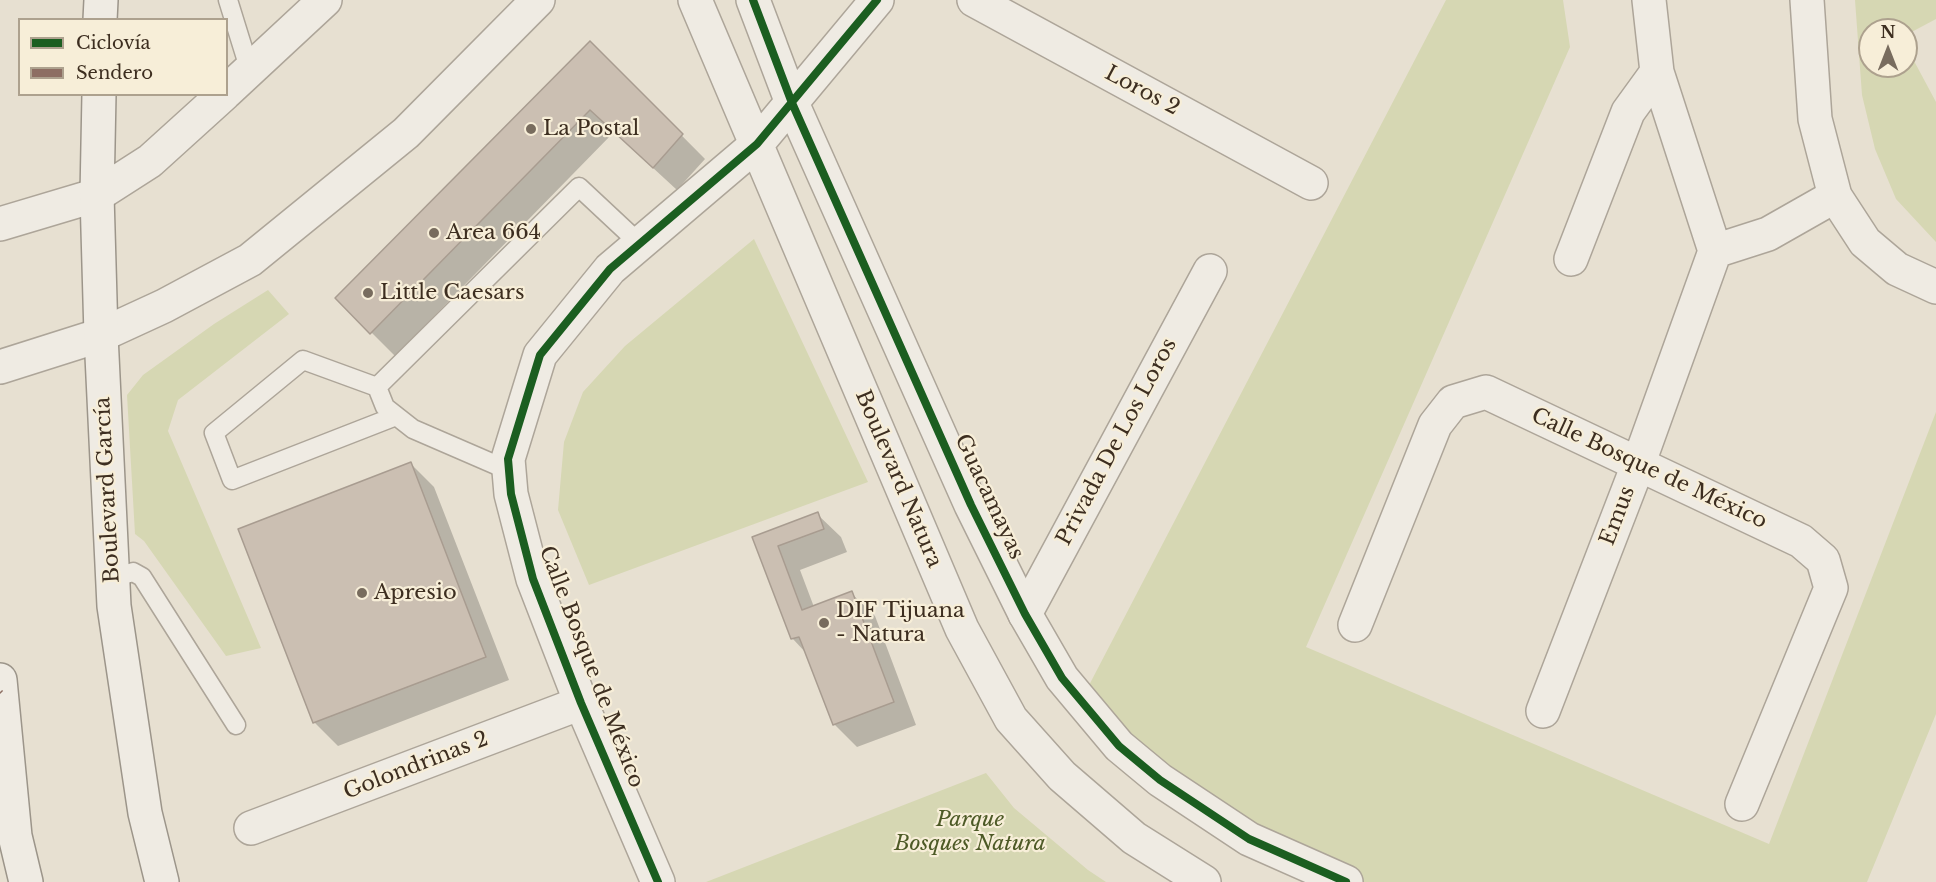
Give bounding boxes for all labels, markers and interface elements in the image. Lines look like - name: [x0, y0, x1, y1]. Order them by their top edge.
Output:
- legend: [18, 18, 228, 96]
- north arrow: [1858, 18, 1918, 78]
- text: N: [1880, 22, 1896, 42]
- text: Ciclovía: [76, 32, 151, 54]
- street label: Loros 2: [1100, 61, 1184, 121]
- text: Sendero: [76, 62, 153, 84]
- place label: La Postal: [543, 116, 639, 142]
- marker: La Postal: [524, 122, 538, 136]
- place label: Area 664: [446, 220, 541, 246]
- marker: Area 664: [427, 226, 441, 240]
- place label: Little Caesars: [380, 280, 524, 306]
- marker: Little Caesars: [361, 286, 375, 300]
- street label: Privada De Los Loros: [1052, 334, 1182, 550]
- street label: Boulevard Natura: [849, 387, 947, 571]
- street label: Boulevard García: [91, 396, 125, 584]
- street label: Calle Bosque de México: [1527, 403, 1771, 535]
- street label: Guacamayas: [949, 431, 1029, 563]
- street label: Emus: [1595, 483, 1641, 549]
- street label: Calle Bosque de México: [533, 543, 649, 791]
- place label: Apresio: [374, 580, 457, 606]
- marker: Apresio: [355, 586, 369, 600]
- place label: DIF Tijuana - Natura: [836, 598, 965, 648]
- marker: DIF Tijuana - Natura: [817, 616, 831, 630]
- street label: Golondrinas 2: [340, 727, 492, 805]
- park label: Parque Bosques Natura: [894, 807, 1046, 857]

